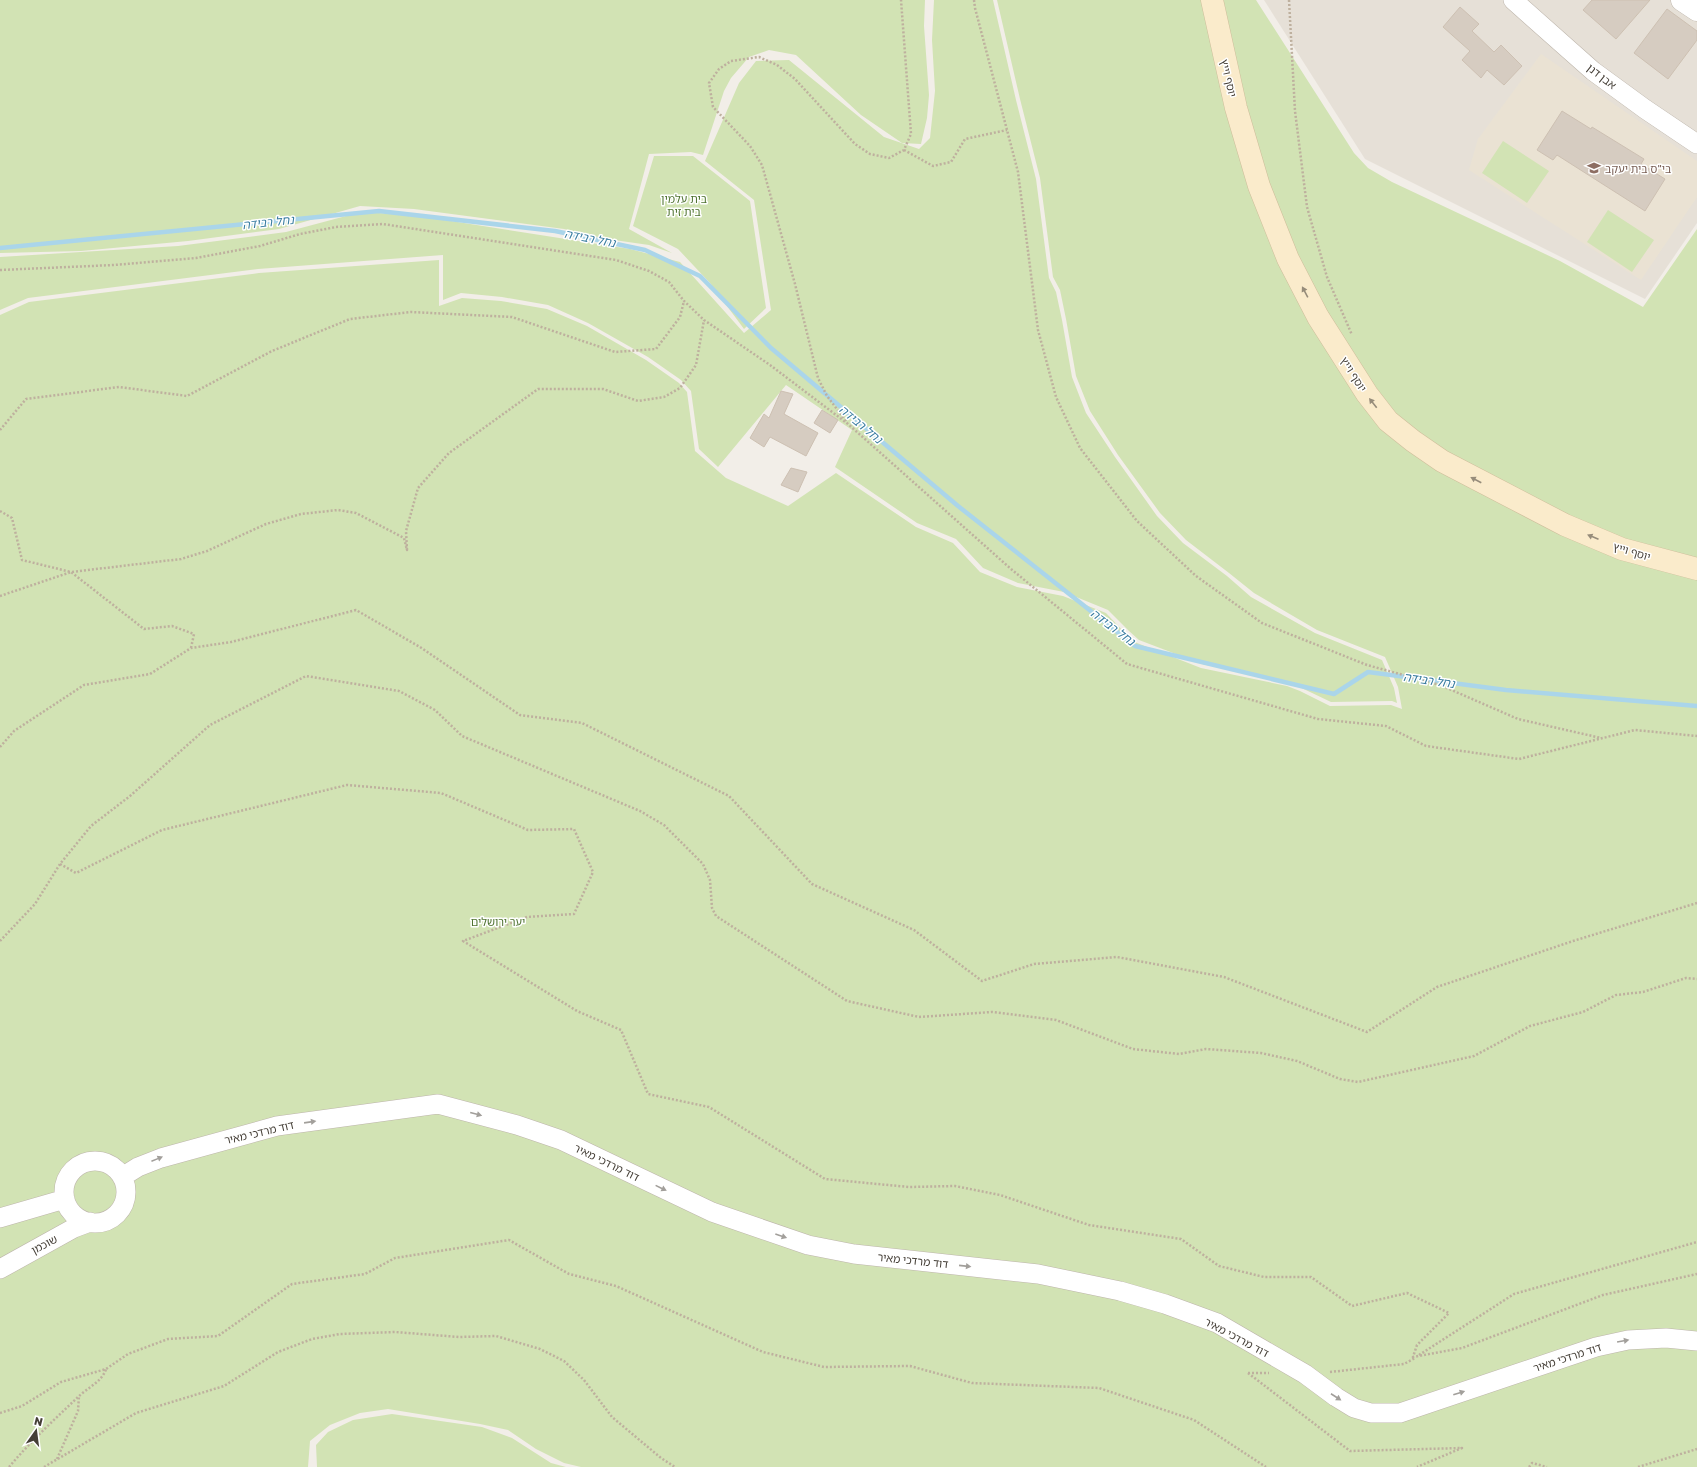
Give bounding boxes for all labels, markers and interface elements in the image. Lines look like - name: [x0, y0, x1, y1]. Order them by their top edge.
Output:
- street label: יוסף וייץ: [1218, 58, 1240, 98]
- street label: אבן דנן: [1585, 61, 1619, 91]
- school or university icon: בי"ס בית יעקב: [1586, 160, 1602, 176]
- place label: בי"ס בית יעקב: [1605, 162, 1671, 175]
- park label: בית עלמין בית זית: [661, 192, 707, 218]
- water label: נחל רבידה: [241, 212, 296, 232]
- water label: נחל רבידה: [563, 226, 618, 251]
- one-way arrow: [1302, 286, 1308, 298]
- street label: יוסף וייץ: [1338, 354, 1370, 394]
- one-way arrow: [1369, 397, 1378, 408]
- water label: נחל רבידה: [836, 402, 887, 447]
- one-way arrow: [1471, 476, 1482, 483]
- one-way arrow: [1587, 534, 1598, 540]
- street label: יוסף וייץ: [1612, 539, 1652, 563]
- water label: נחל רבידה: [1088, 605, 1139, 649]
- water label: נחל רבידה: [1402, 669, 1457, 691]
- park label: יער ירושלים: [471, 915, 525, 928]
- one-way arrow: [470, 1111, 482, 1117]
- street label: דוד מרדכי מאיר: [223, 1118, 295, 1146]
- one-way arrow: [304, 1119, 316, 1125]
- street label: דוד מרדכי מאיר: [572, 1141, 642, 1183]
- one-way arrow: [152, 1156, 164, 1162]
- one-way arrow: [655, 1185, 667, 1191]
- street label: שוכמן: [29, 1232, 59, 1256]
- one-way arrow: [776, 1233, 788, 1239]
- street label: דוד מרדכי מאיר: [877, 1250, 949, 1270]
- one-way arrow: [958, 1262, 971, 1269]
- street label: דוד מרדכי מאיר: [1203, 1315, 1271, 1359]
- one-way arrow: [1617, 1338, 1629, 1344]
- street label: דוד מרדכי מאיר: [1531, 1340, 1603, 1374]
- one-way arrow: [1454, 1390, 1466, 1396]
- one-way arrow: [1330, 1394, 1342, 1401]
- north arrow: [16, 1411, 56, 1451]
- text: N: [33, 1413, 44, 1428]

